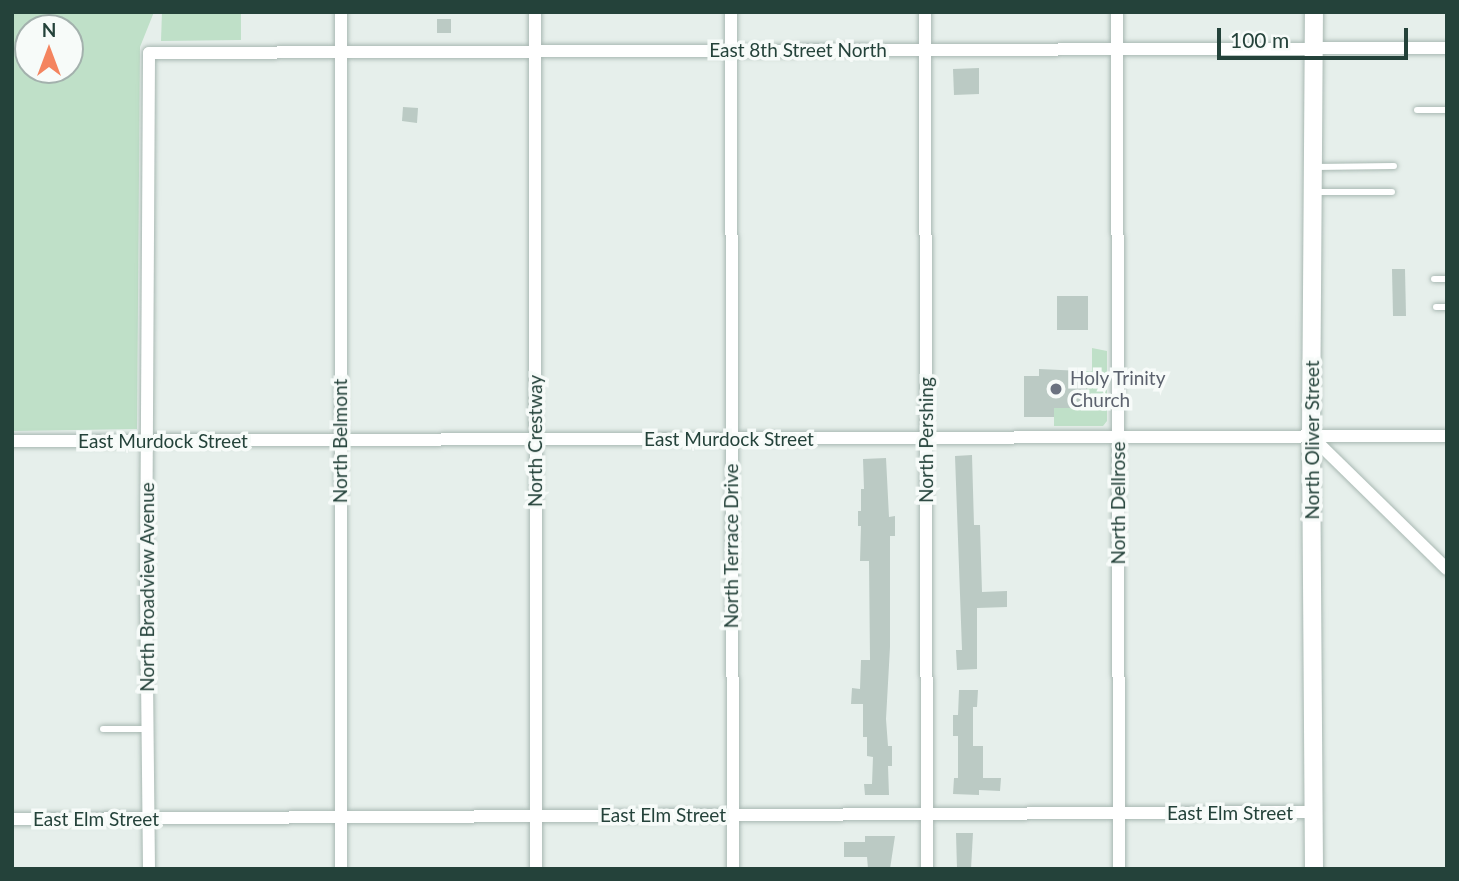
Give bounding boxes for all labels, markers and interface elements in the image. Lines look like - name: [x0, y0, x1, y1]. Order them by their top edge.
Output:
- north arrow: [14, 14, 84, 84]
- scale bar: [1221, 14, 1412, 58]
- text: N: [42, 18, 56, 41]
- text: 100 m: [1230, 27, 1289, 52]
- street label: East 8th Street North: [709, 39, 887, 61]
- street label: North Oliver Street: [1301, 360, 1323, 520]
- place label: Holy Trinity Church: [1070, 367, 1167, 411]
- street label: North Crestway: [524, 375, 546, 507]
- street label: North Pershing: [915, 377, 937, 503]
- street label: North Belmont: [329, 379, 351, 503]
- marker: Holy Trinity Church: [1048, 381, 1064, 397]
- street label: East Murdock Street: [644, 428, 814, 450]
- street label: East Murdock Street: [78, 430, 248, 452]
- street label: North Dellrose: [1107, 441, 1129, 565]
- street label: North Terrace Drive: [720, 463, 742, 629]
- street label: North Broadview Avenue: [136, 482, 158, 692]
- street label: East Elm Street: [1167, 802, 1293, 824]
- street label: East Elm Street: [600, 804, 726, 826]
- street label: East Elm Street: [33, 808, 159, 830]

